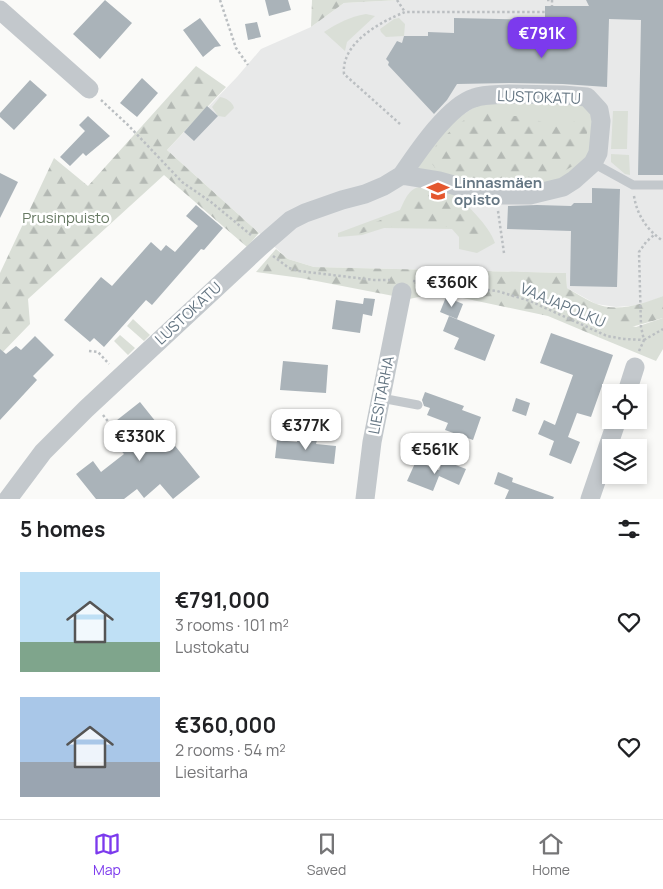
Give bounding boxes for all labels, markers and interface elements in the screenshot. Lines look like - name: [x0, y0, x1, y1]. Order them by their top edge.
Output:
- pin: €791K: [507, 17, 577, 59]
- text: €791K: [519, 22, 565, 44]
- street label: LUSTOKATU: [497, 85, 581, 109]
- place label: Linnasmäen opisto: [454, 172, 542, 210]
- school or university icon: Linnasmäen opisto: [425, 178, 451, 204]
- park label: Prusinpuisto: [22, 207, 110, 228]
- pin: €360K: [417, 266, 487, 308]
- text: €360K: [426, 271, 478, 293]
- street label: LUSTOKATU: [150, 277, 226, 349]
- street label: VAAJAPOLKU: [517, 278, 609, 332]
- street label: LIESITARHA: [363, 354, 399, 436]
- map controls: [602, 384, 647, 484]
- button: locate: [602, 384, 647, 429]
- pin: €377K: [271, 408, 341, 451]
- text: €377K: [282, 414, 330, 436]
- pin: €330K: [105, 420, 175, 462]
- text: €330K: [115, 425, 165, 447]
- pin: €561K: [400, 432, 470, 475]
- text: €561K: [411, 438, 459, 460]
- button: layers: [602, 439, 647, 484]
- text: 5 homes: [20, 515, 105, 543]
- icon: filters: [615, 515, 643, 543]
- text: €791,000: [175, 586, 270, 614]
- icon: home: [60, 592, 120, 652]
- icon: heart: [615, 608, 643, 636]
- text: 3 rooms · 101 m²: [175, 614, 289, 636]
- text: Lustokatu: [175, 636, 249, 658]
- text: €360,000: [175, 711, 276, 739]
- icon: home: [60, 717, 120, 777]
- icon: heart: [615, 733, 643, 761]
- text: 2 rooms · 54 m²: [175, 739, 286, 761]
- text: Liesitarha: [175, 761, 248, 783]
- tab: Map: [93, 830, 121, 879]
- tab: Saved: [307, 830, 346, 879]
- tab: Home: [532, 830, 570, 879]

